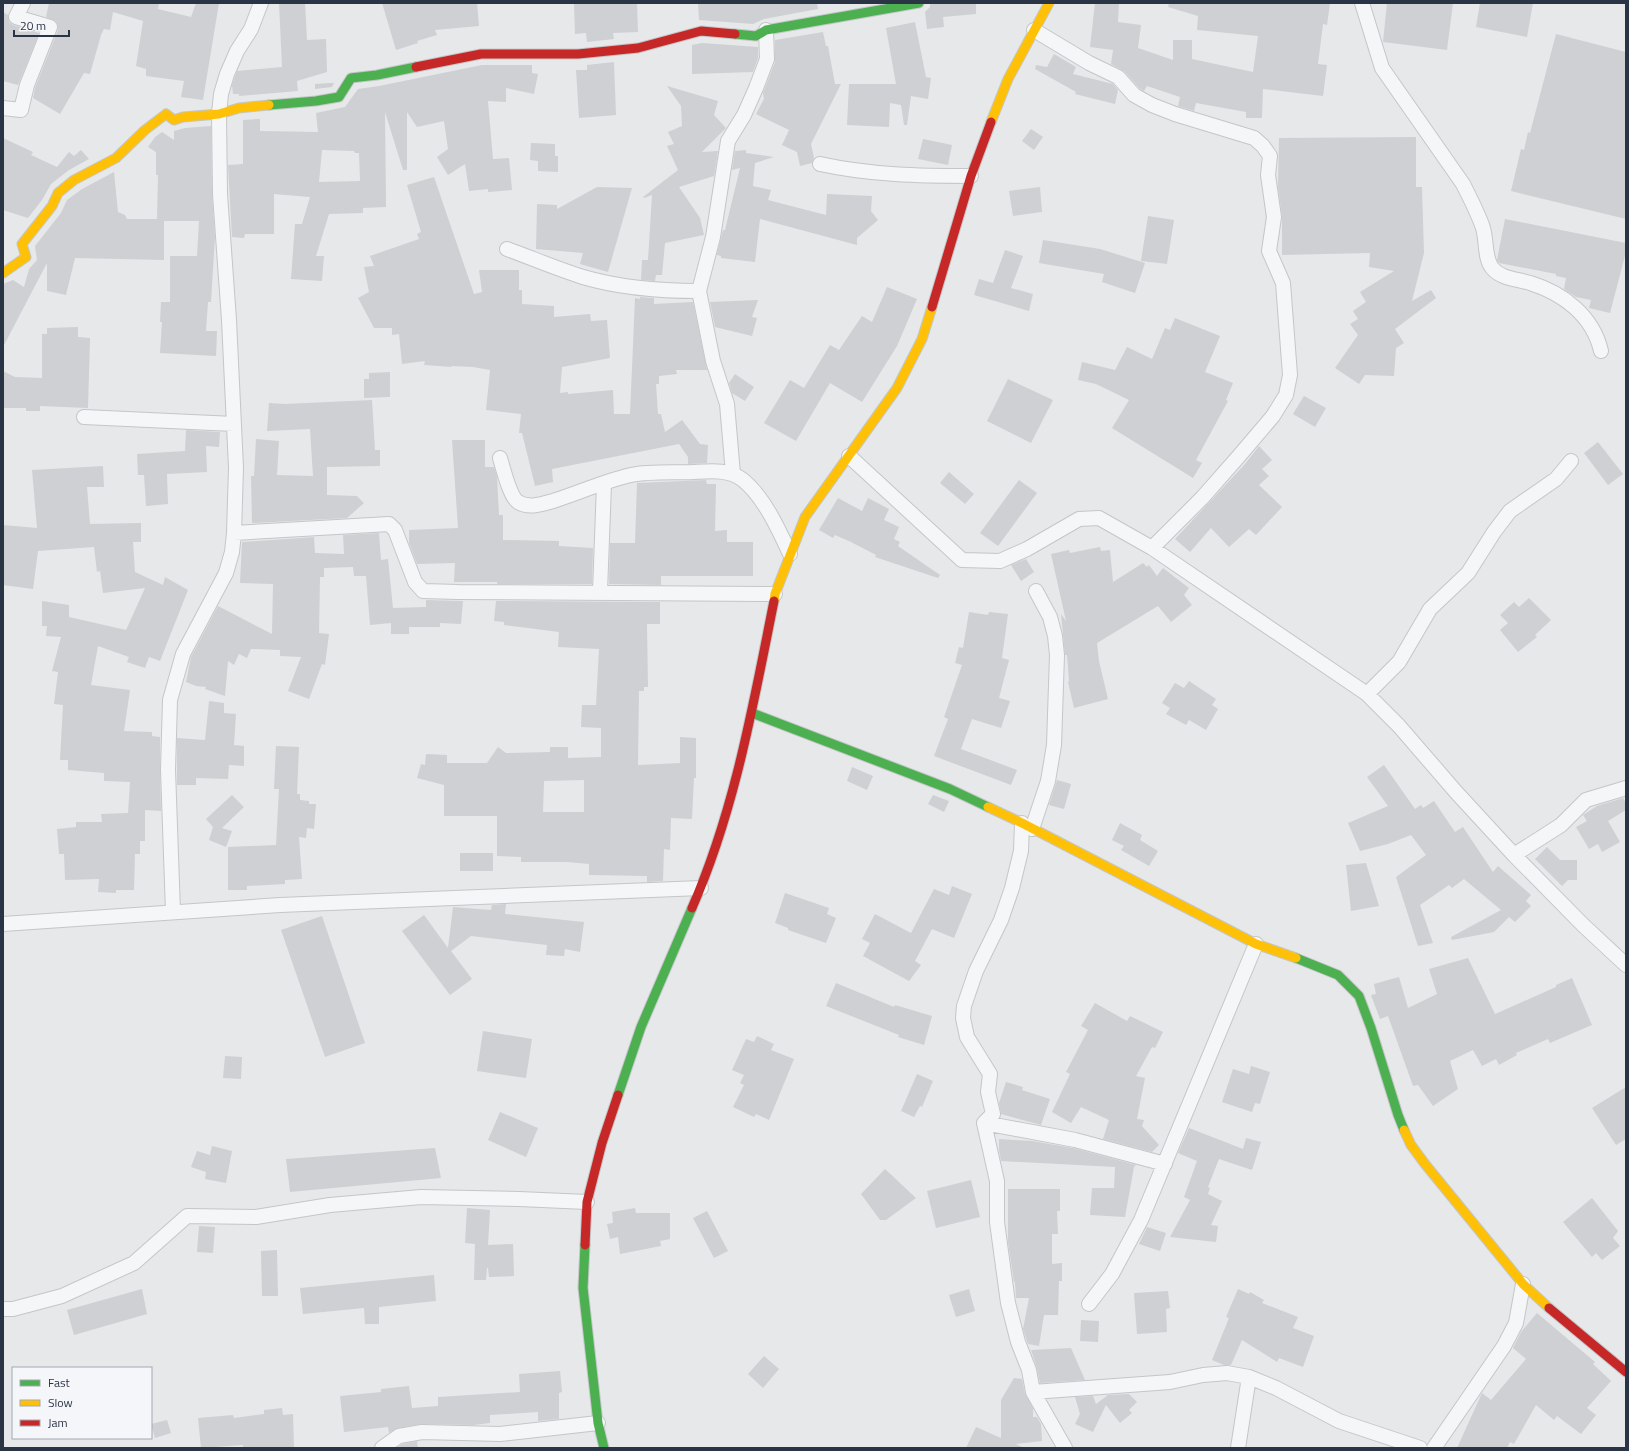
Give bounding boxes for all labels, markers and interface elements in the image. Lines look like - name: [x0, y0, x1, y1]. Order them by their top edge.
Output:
- scale bar: [14, 12, 69, 38]
- text: 20 m: [20, 16, 46, 35]
- legend: [12, 1367, 152, 1439]
- text: Fast: [48, 1373, 71, 1392]
- text: Slow: [48, 1393, 73, 1412]
- text: Jam: [48, 1413, 68, 1432]

